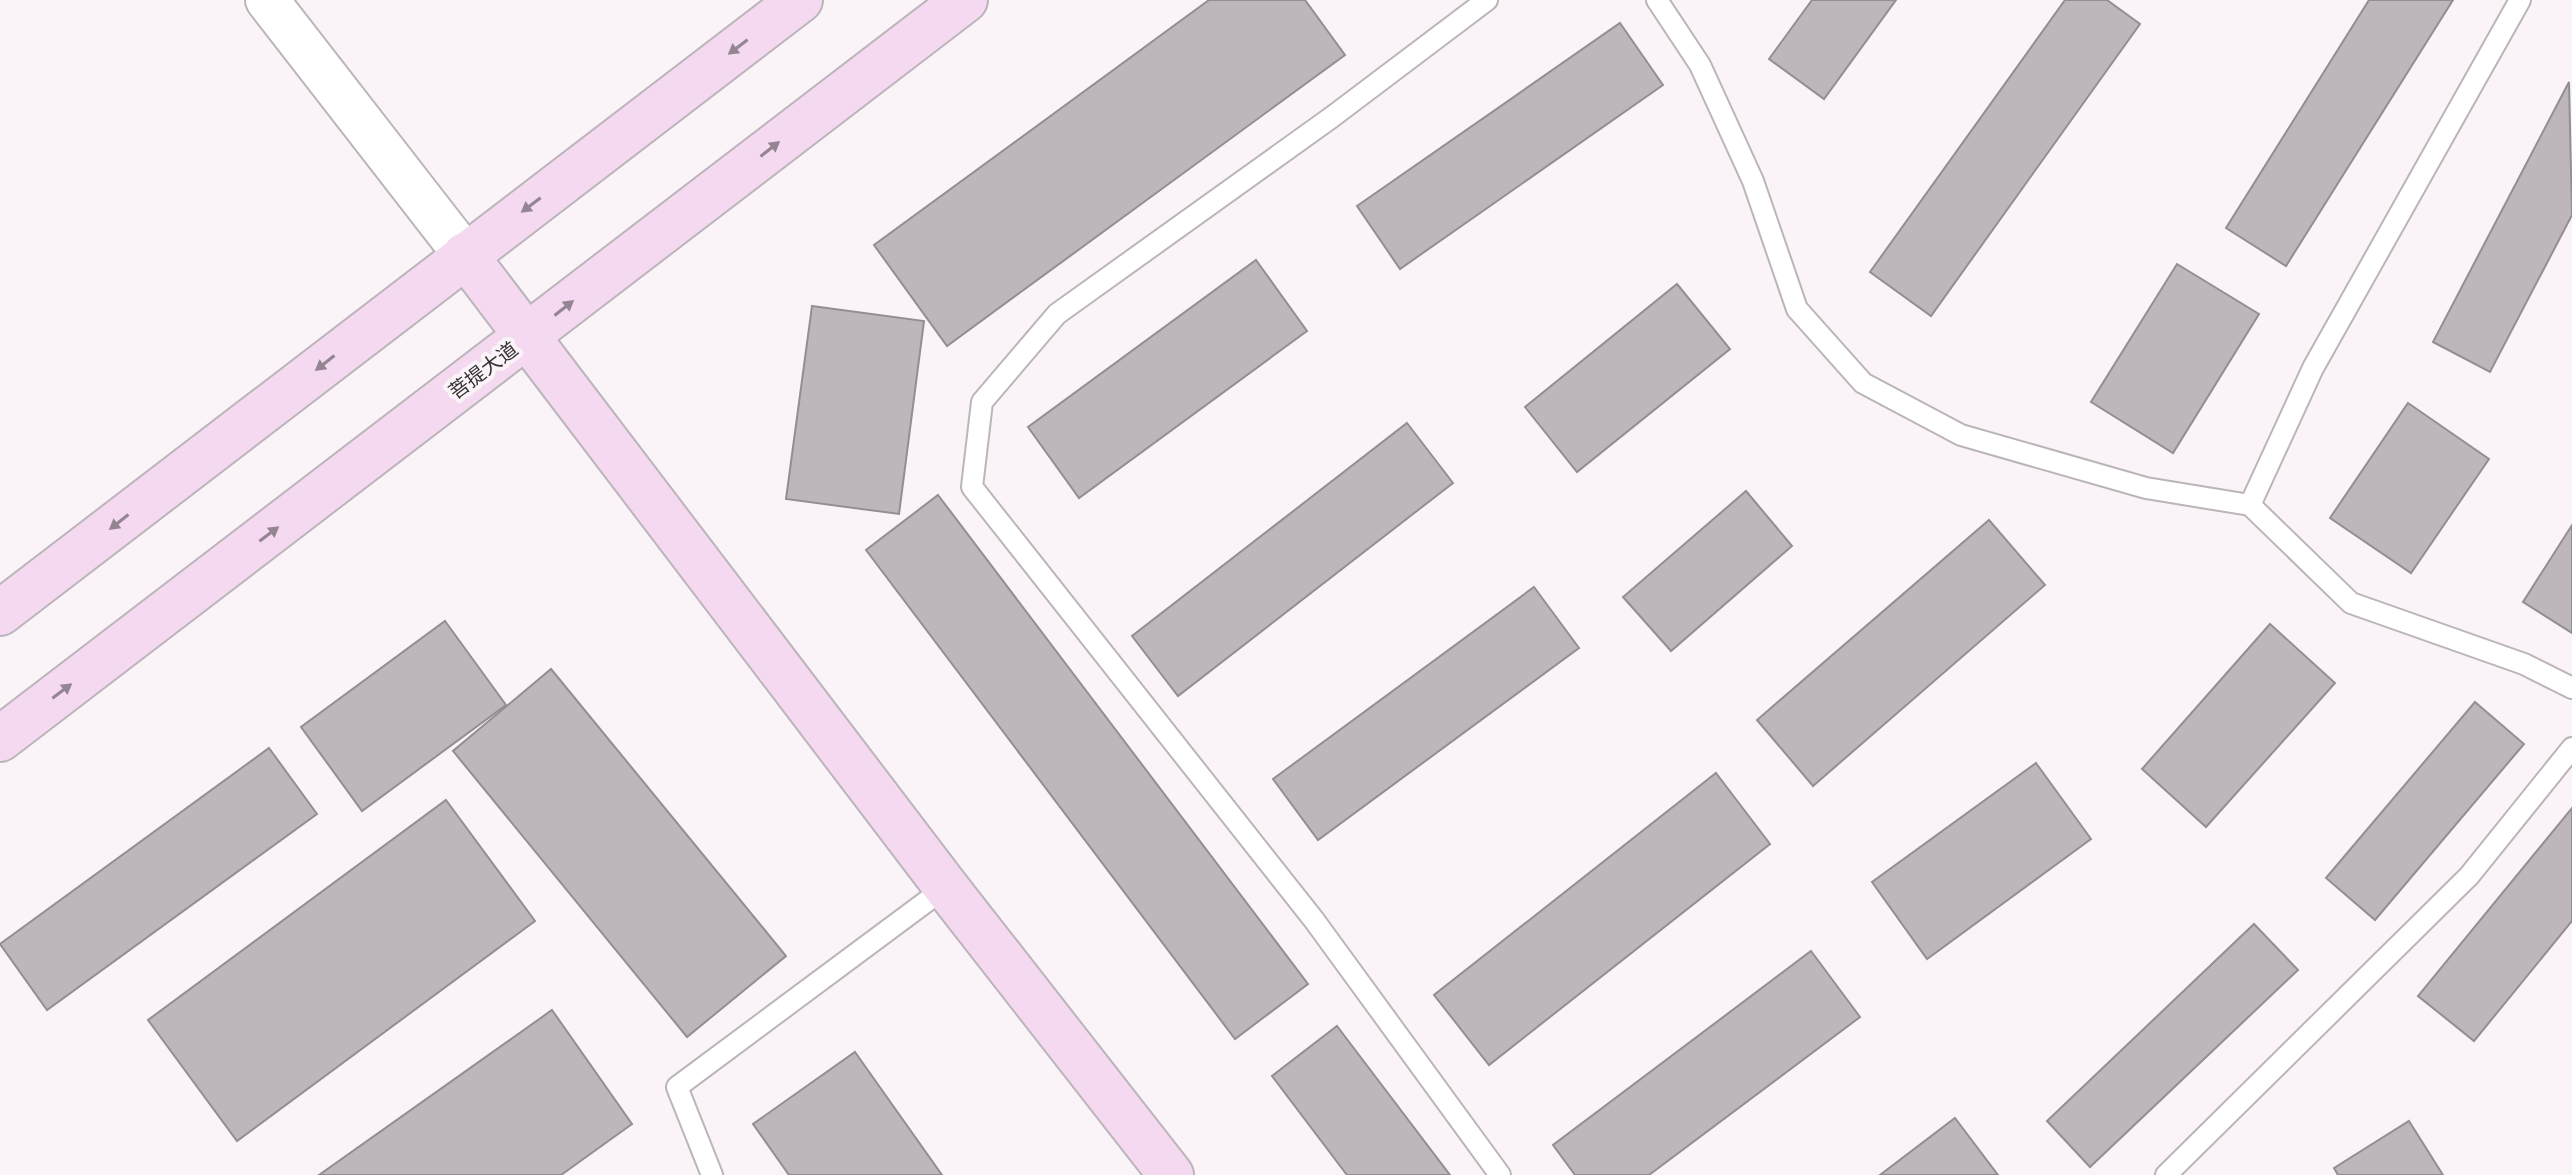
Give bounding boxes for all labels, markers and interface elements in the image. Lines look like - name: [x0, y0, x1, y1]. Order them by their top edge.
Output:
- one-way arrow: [728, 39, 748, 55]
- one-way arrow: [760, 142, 781, 158]
- one-way arrow: [521, 196, 542, 212]
- one-way arrow: [554, 300, 574, 316]
- street label: 菩提大道: [444, 336, 522, 404]
- one-way arrow: [315, 354, 335, 371]
- one-way arrow: [109, 513, 129, 529]
- one-way arrow: [259, 526, 279, 542]
- one-way arrow: [52, 684, 72, 700]

